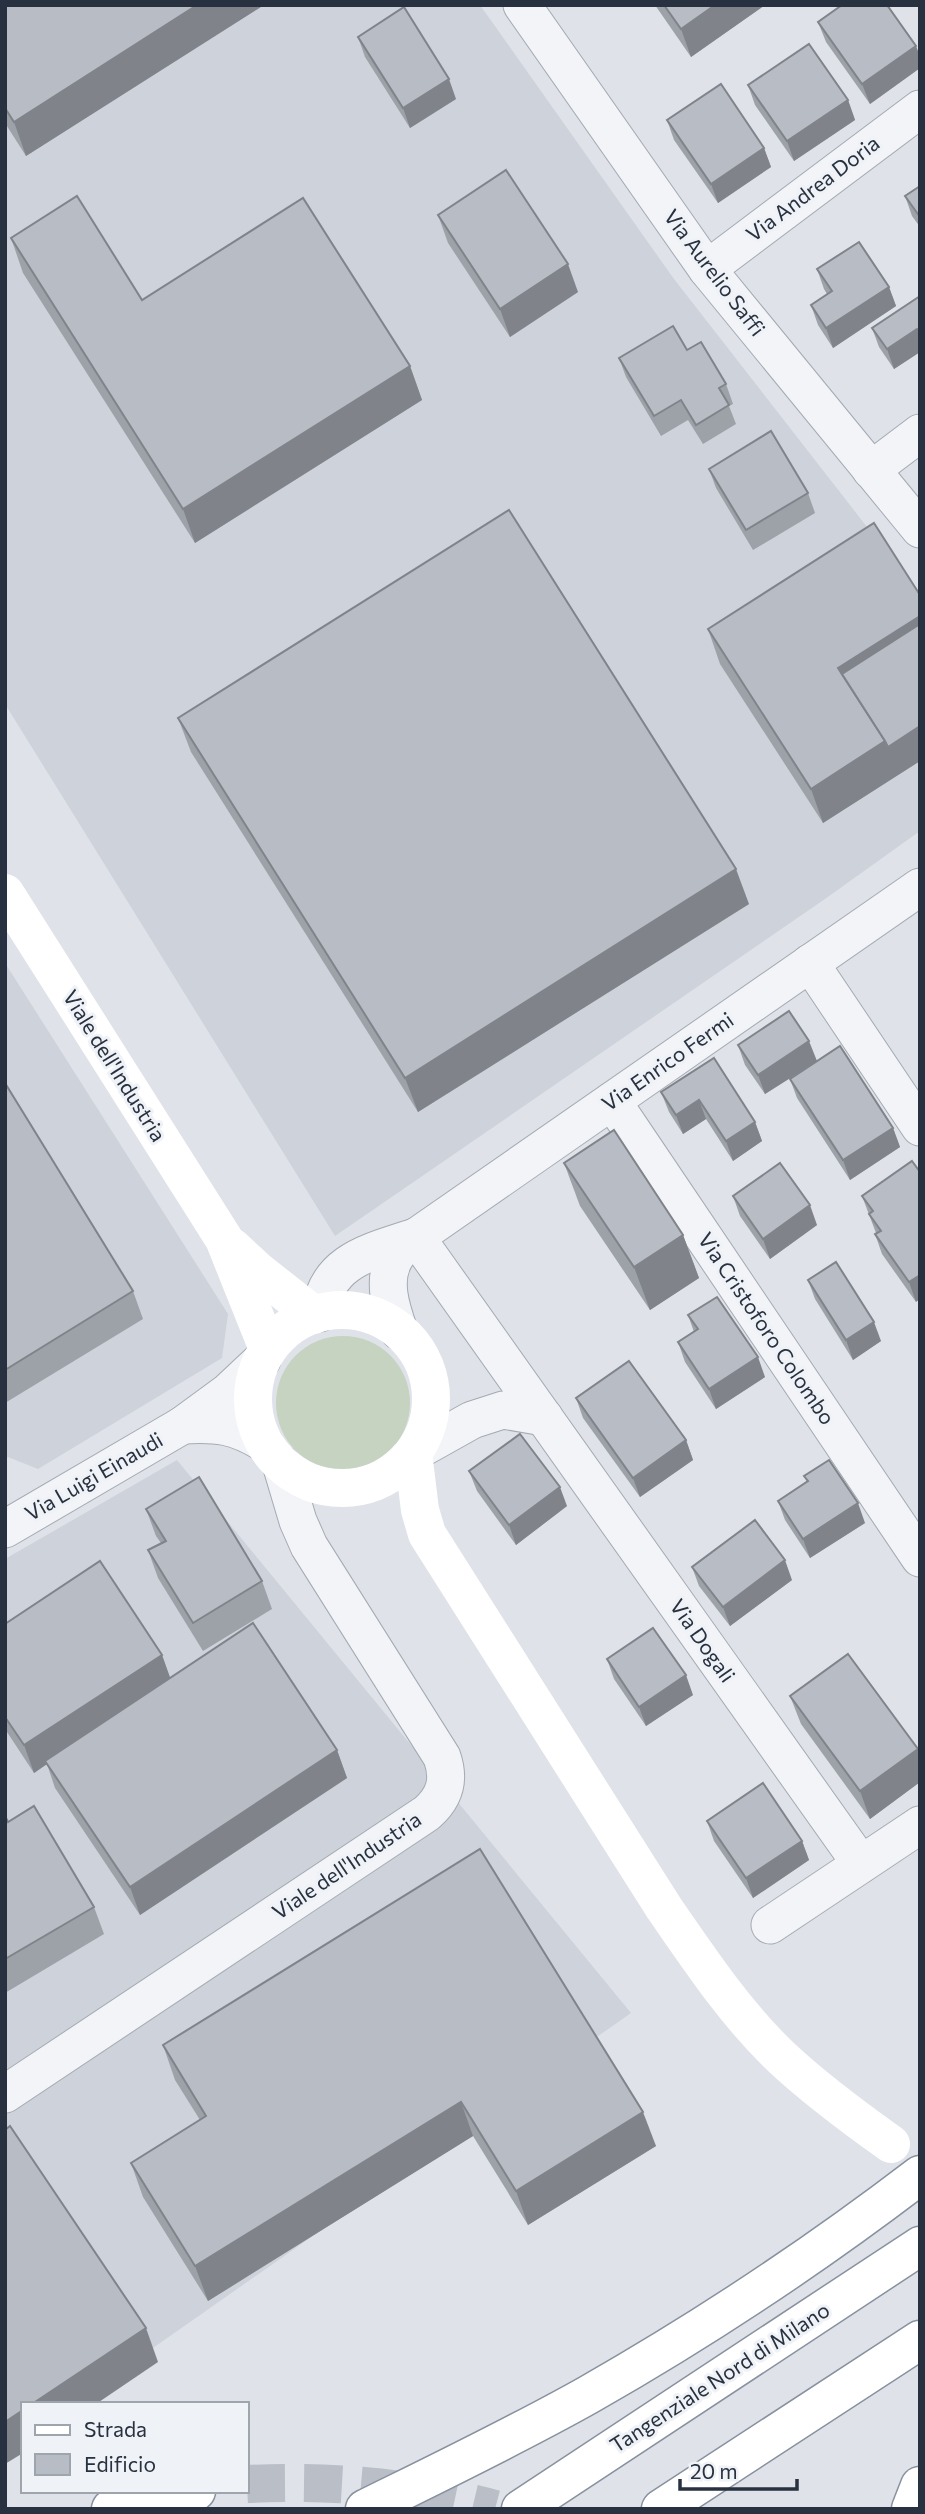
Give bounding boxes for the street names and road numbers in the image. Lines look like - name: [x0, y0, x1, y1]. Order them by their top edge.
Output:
- street label: Via Andrea Doria: [741, 130, 884, 246]
- street label: Via Aurelio Saffi: [659, 204, 771, 340]
- street label: Viale dell'Industria: [59, 985, 172, 1146]
- street label: Via Enrico Fermi: [597, 1006, 738, 1115]
- street label: Via Cristoforo Colombo: [694, 1227, 841, 1429]
- street label: Via Luigi Einaudi: [20, 1426, 167, 1525]
- street label: Via Dogali: [666, 1594, 741, 1687]
- street label: Viale dell'Industria: [267, 1806, 425, 1924]
- street label: Tangenziale Nord di Milano: [605, 2296, 834, 2457]

